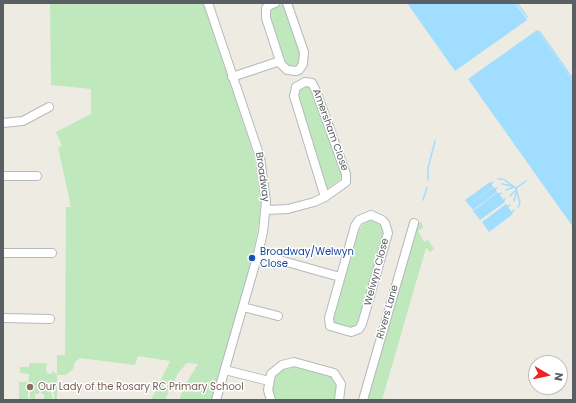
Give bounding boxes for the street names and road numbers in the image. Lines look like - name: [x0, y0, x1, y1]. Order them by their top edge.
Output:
- street label: Amersham Close: [310, 87, 350, 173]
- street label: Broadway: [253, 151, 271, 203]
- street label: Welwyn Close: [362, 237, 392, 307]
- street label: Rivers Lane: [375, 284, 401, 340]

